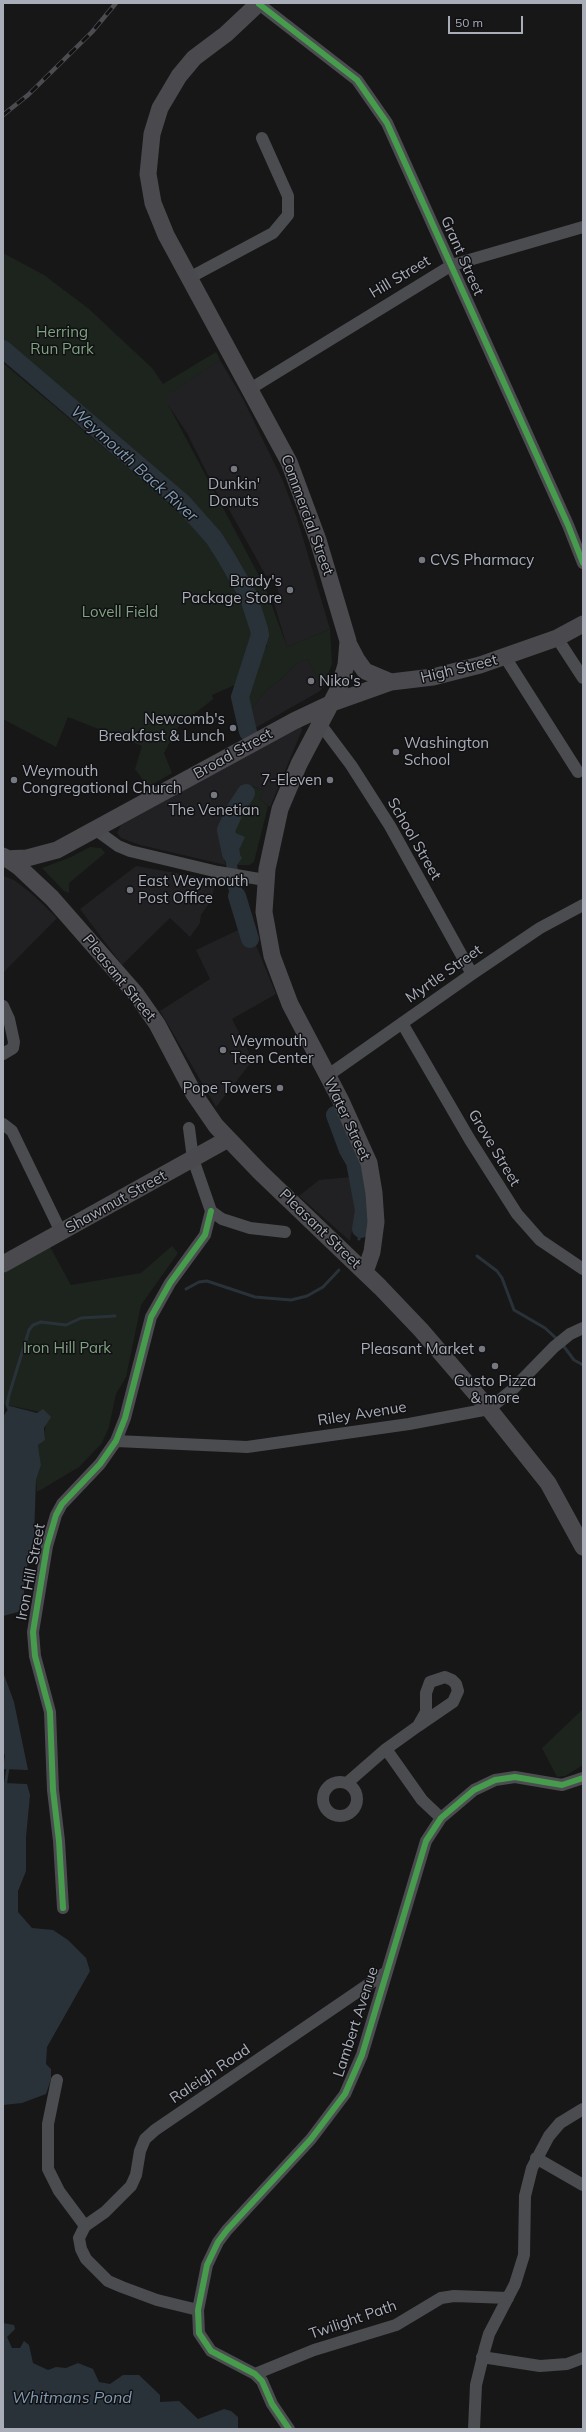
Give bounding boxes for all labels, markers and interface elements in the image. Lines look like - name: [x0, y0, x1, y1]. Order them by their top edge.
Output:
- scale bar: [450, 8, 525, 34]
- text: 50 m: [455, 15, 483, 30]
- street label: Grant Street: [437, 214, 487, 298]
- street label: Hill Street: [366, 252, 434, 302]
- park label: Herring Run Park: [30, 323, 94, 358]
- water label: Weymouth Back River: [67, 402, 201, 526]
- street label: Commercial Street: [277, 452, 337, 578]
- marker: Dunkin' Donuts: [229, 464, 239, 474]
- place label: Dunkin' Donuts: [208, 475, 260, 510]
- place label: CVS Pharmacy: [430, 551, 534, 569]
- marker: CVS Pharmacy: [417, 555, 427, 565]
- place label: Brady's Package Store: [182, 572, 282, 607]
- marker: Brady's Package Store: [285, 585, 295, 595]
- park label: Lovell Field: [82, 603, 158, 621]
- street label: High Street: [419, 651, 499, 687]
- place label: Niko's: [319, 672, 361, 690]
- marker: Niko's: [306, 676, 316, 686]
- place label: Newcomb's Breakfast & Lunch: [98, 710, 225, 745]
- marker: Newcomb's Breakfast & Lunch: [228, 723, 238, 733]
- street label: Broad Street: [190, 725, 276, 783]
- place label: Washington School: [404, 734, 489, 769]
- marker: Washington School: [391, 747, 401, 757]
- place label: Weymouth Congregational Church: [22, 762, 182, 797]
- place label: 7-Eleven: [261, 771, 322, 789]
- marker: Weymouth Congregational Church: [9, 775, 19, 785]
- marker: 7-Eleven: [325, 775, 335, 785]
- marker: The Venetian: [209, 790, 219, 800]
- street label: School Street: [383, 795, 445, 883]
- place label: The Venetian: [168, 801, 260, 819]
- place label: East Weymouth Post Office: [138, 872, 248, 907]
- marker: East Weymouth Post Office: [125, 885, 135, 895]
- street label: Pleasant Street: [79, 931, 159, 1025]
- street label: Myrtle Street: [402, 941, 486, 1007]
- place label: Weymouth Teen Center: [231, 1032, 313, 1067]
- marker: Weymouth Teen Center: [218, 1045, 228, 1055]
- street label: Water Street: [320, 1075, 374, 1163]
- place label: Pope Towers: [183, 1079, 272, 1097]
- marker: Pope Towers: [275, 1083, 285, 1093]
- street label: Grove Street: [464, 1106, 524, 1190]
- street label: Shawmut Street: [62, 1167, 170, 1237]
- street label: Pleasant Street: [275, 1186, 365, 1272]
- park label: Iron Hill Park: [23, 1339, 111, 1357]
- place label: Pleasant Market: [361, 1340, 474, 1358]
- marker: Pleasant Market: [477, 1344, 487, 1354]
- marker: Gusto Pizza & more: [490, 1361, 500, 1371]
- place label: Gusto Pizza & more: [454, 1372, 536, 1407]
- street label: Riley Avenue: [316, 1398, 408, 1430]
- street label: Iron Hill Street: [13, 1522, 49, 1622]
- street label: Lambert Avenue: [330, 1965, 382, 2079]
- street label: Raleigh Road: [166, 2040, 254, 2108]
- street label: Twilight Path: [307, 2297, 399, 2343]
- water label: Whitmans Pond: [12, 2388, 132, 2408]

